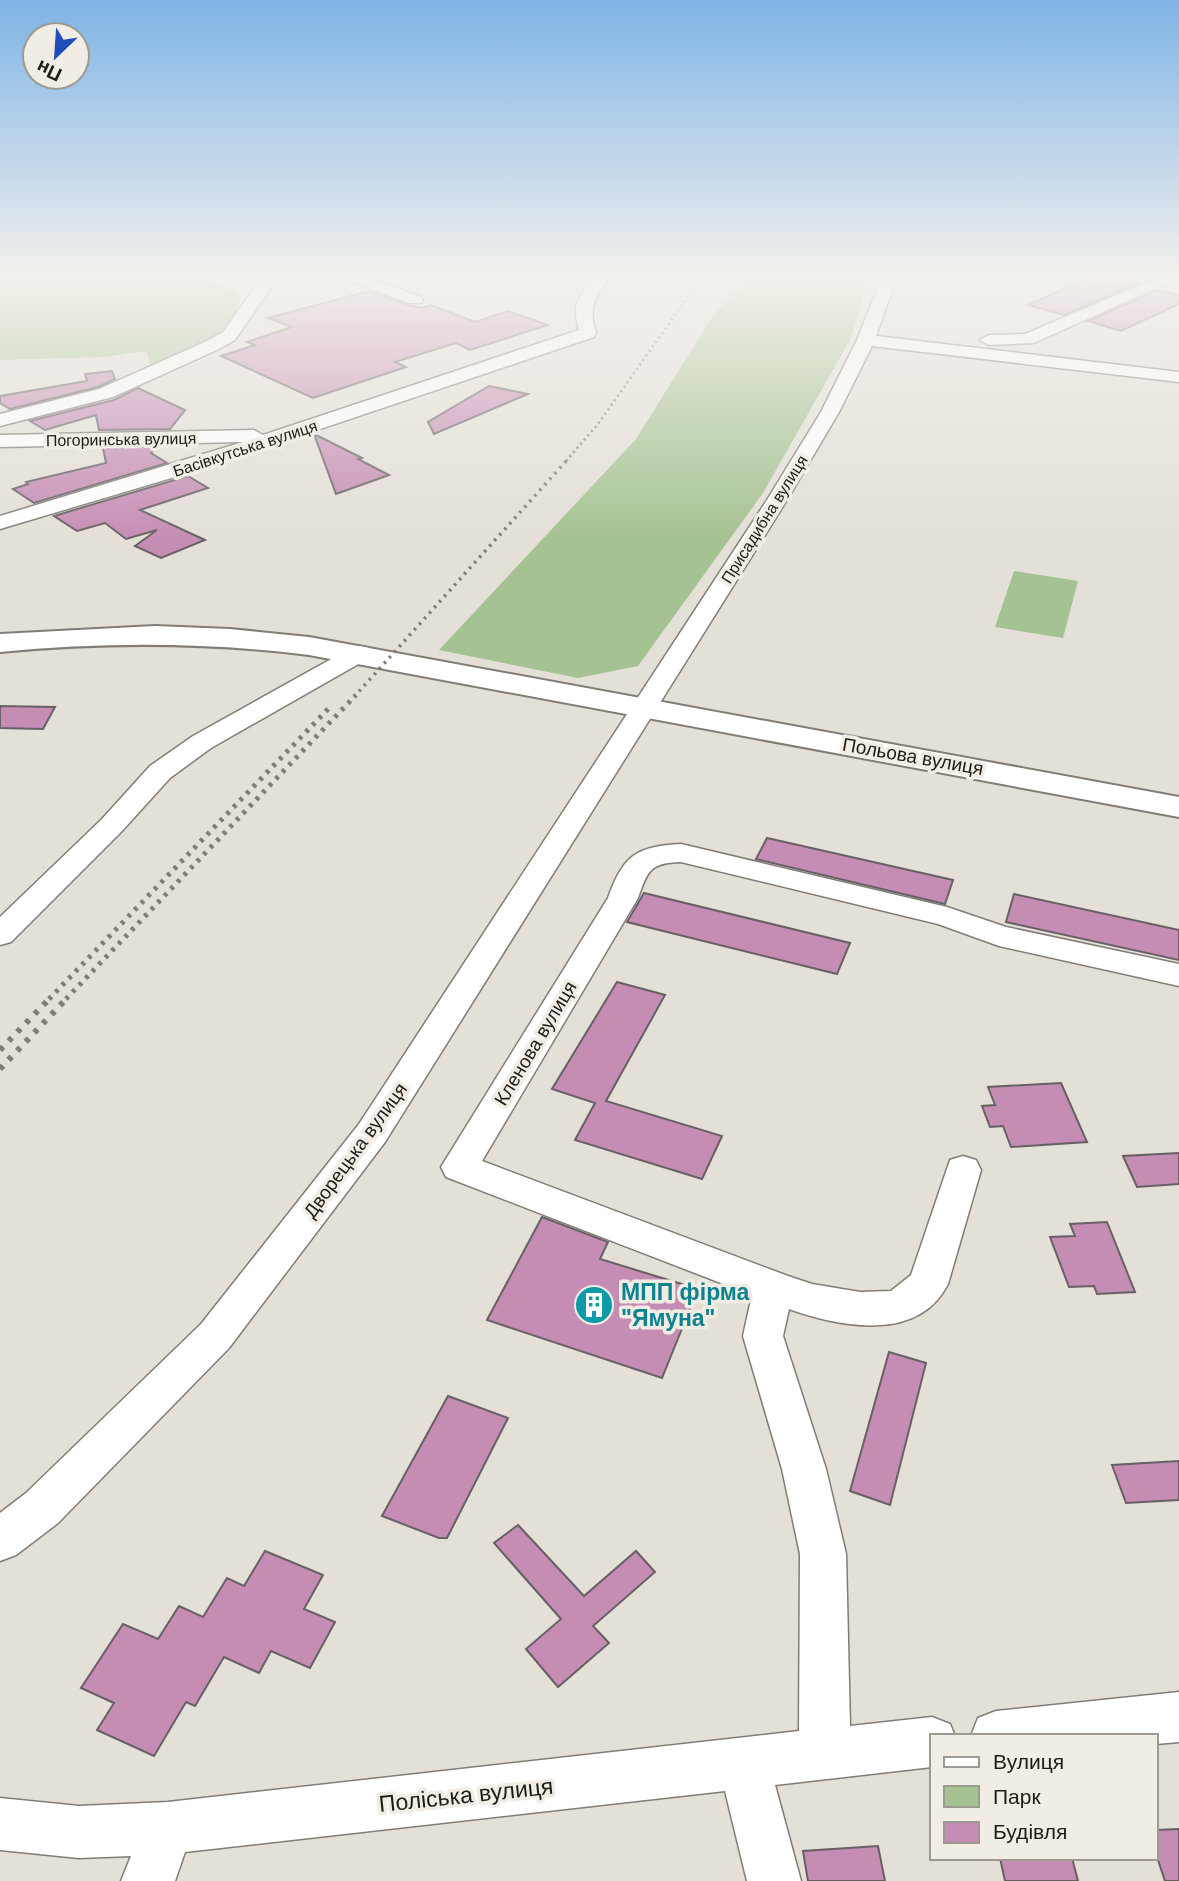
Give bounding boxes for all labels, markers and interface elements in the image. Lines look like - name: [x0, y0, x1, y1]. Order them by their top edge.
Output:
- north arrow: [21, 21, 91, 91]
- text: Пн: [33, 56, 65, 86]
- street label: Басівкутська вулиця: [171, 417, 319, 480]
- street label: Погоринська вулиця: [46, 430, 196, 449]
- street label: Присадибна вулиця: [718, 452, 811, 586]
- street label: Польова вулиця: [841, 734, 985, 779]
- street label: Кленова вулиця: [490, 977, 581, 1109]
- street label: Дворецька вулиця: [299, 1079, 411, 1222]
- place label: МПП фірма "Ямуна": [621, 1279, 750, 1331]
- building icon: МПП фірма "Ямуна": [573, 1284, 615, 1326]
- legend: [930, 1734, 1158, 1860]
- text: Вулиця: [993, 1750, 1064, 1773]
- street label: Поліська вулиця: [378, 1773, 554, 1817]
- text: Парк: [993, 1785, 1041, 1808]
- text: Будівля: [993, 1820, 1067, 1843]

